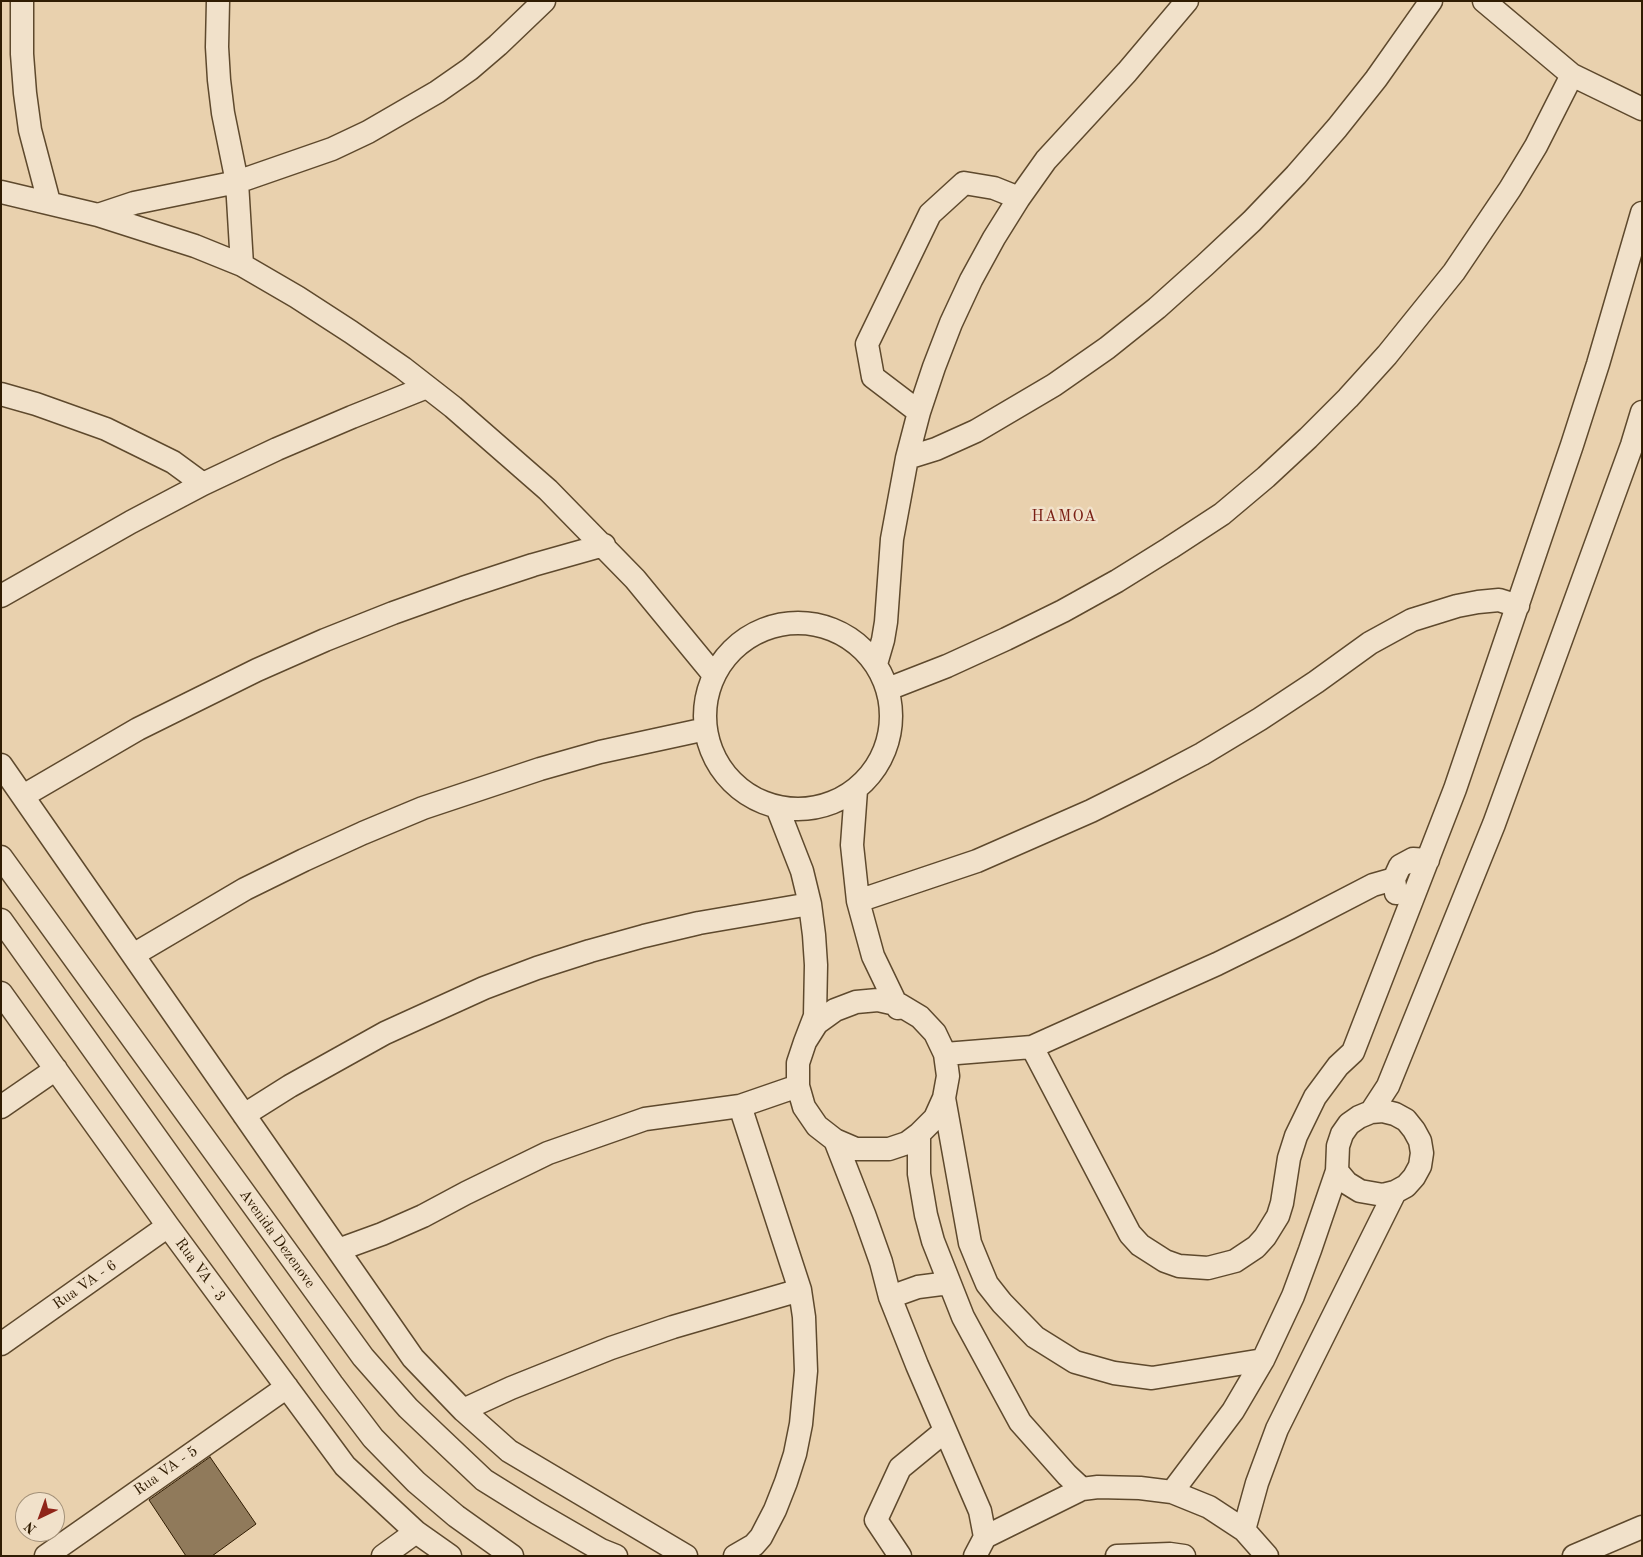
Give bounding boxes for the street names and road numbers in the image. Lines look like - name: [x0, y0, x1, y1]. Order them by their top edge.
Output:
- street label: Avenida Dezenove: [235, 1186, 319, 1292]
- street label: Rua VA - 3: [171, 1235, 229, 1305]
- street label: Rua VA - 6: [50, 1256, 120, 1314]
- street label: Rua VA - 5: [131, 1442, 201, 1500]

